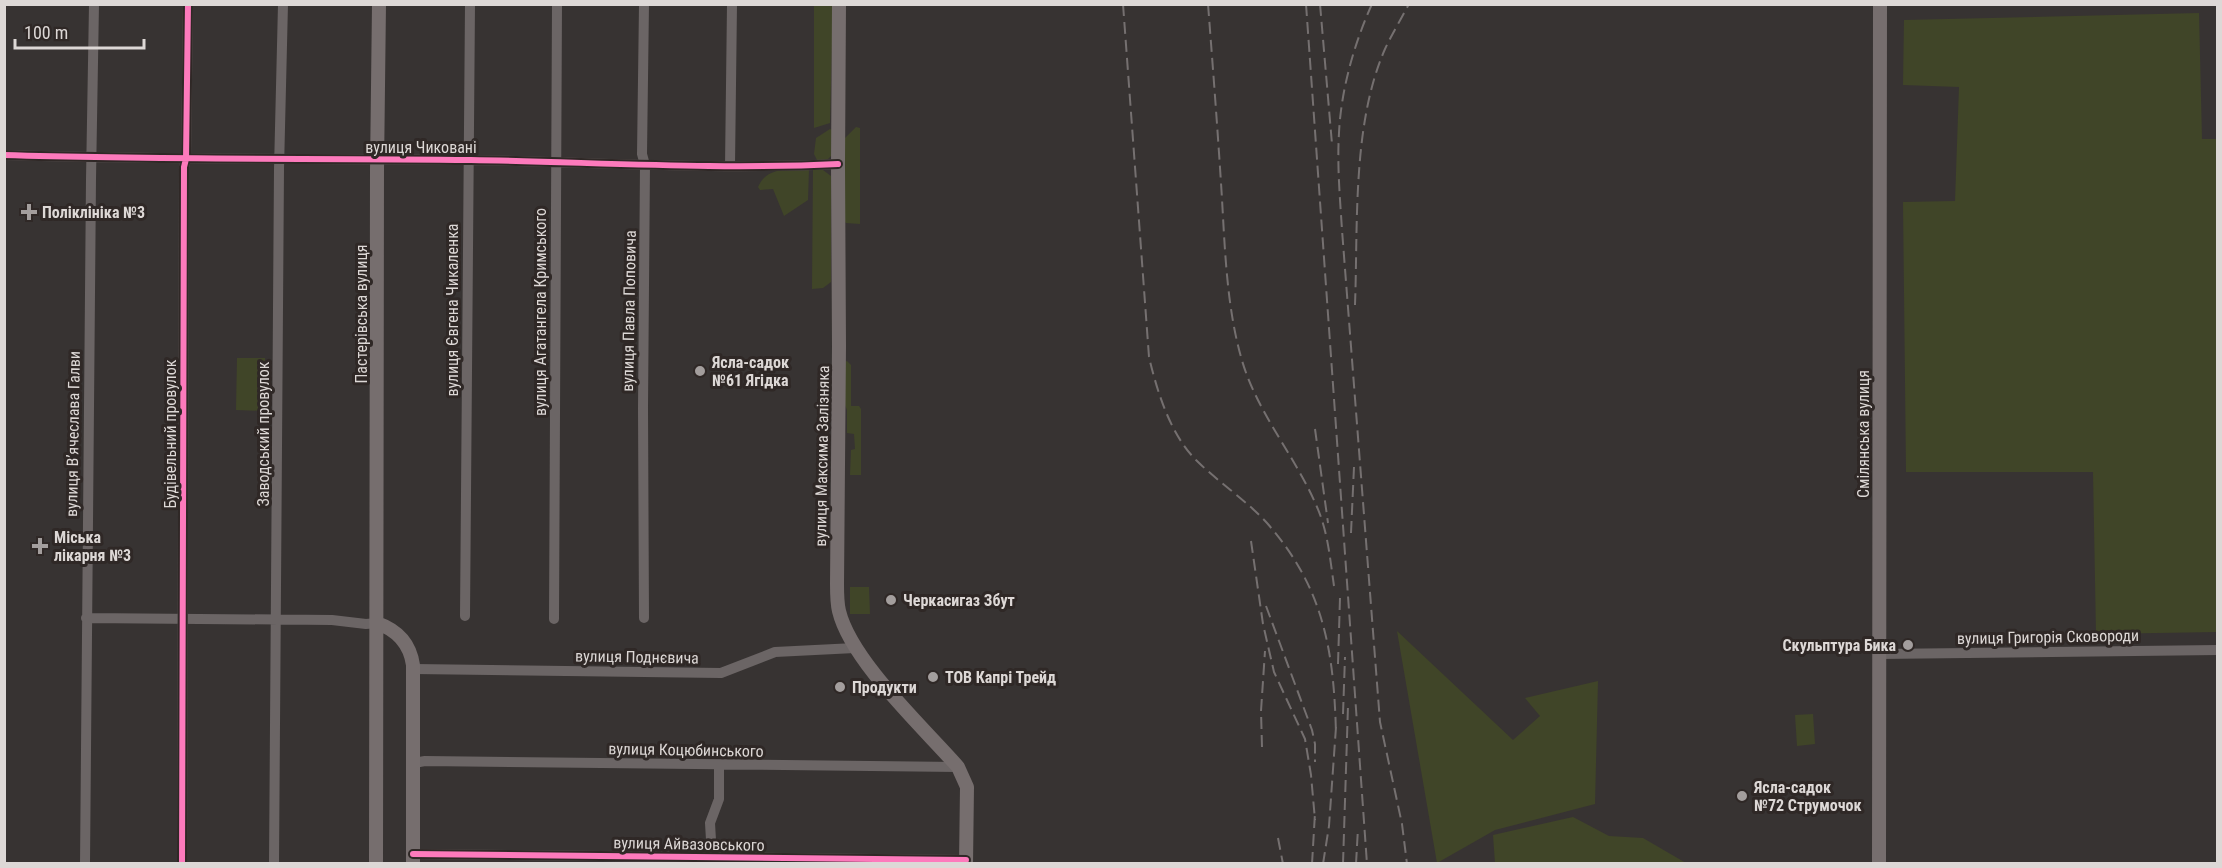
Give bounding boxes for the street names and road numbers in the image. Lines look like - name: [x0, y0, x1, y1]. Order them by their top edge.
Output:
- street label: вулиця Чиковані: [365, 138, 477, 157]
- street label: вулиця Агатангела Кримського: [531, 208, 550, 416]
- street label: вулиця Євгена Чикаленка: [443, 223, 462, 397]
- street label: вулиця Павла Поповича: [618, 230, 640, 392]
- street label: Пастерівська вулиця: [352, 244, 371, 384]
- street label: вулиця Вʼячеслава Галви: [62, 351, 84, 517]
- street label: Будівельний провулок: [161, 359, 180, 509]
- street label: Заводський провулок: [254, 361, 273, 507]
- street label: вулиця Максима Залізняка: [811, 365, 833, 547]
- street label: Смілянська вулиця: [1854, 370, 1873, 498]
- street label: вулиця Григорія Сковороди: [1957, 626, 2139, 648]
- street label: вулиця Поднєвича: [575, 646, 699, 668]
- street label: вулиця Коцюбинського: [608, 739, 764, 761]
- street label: вулиця Айвазовського: [613, 833, 765, 855]

